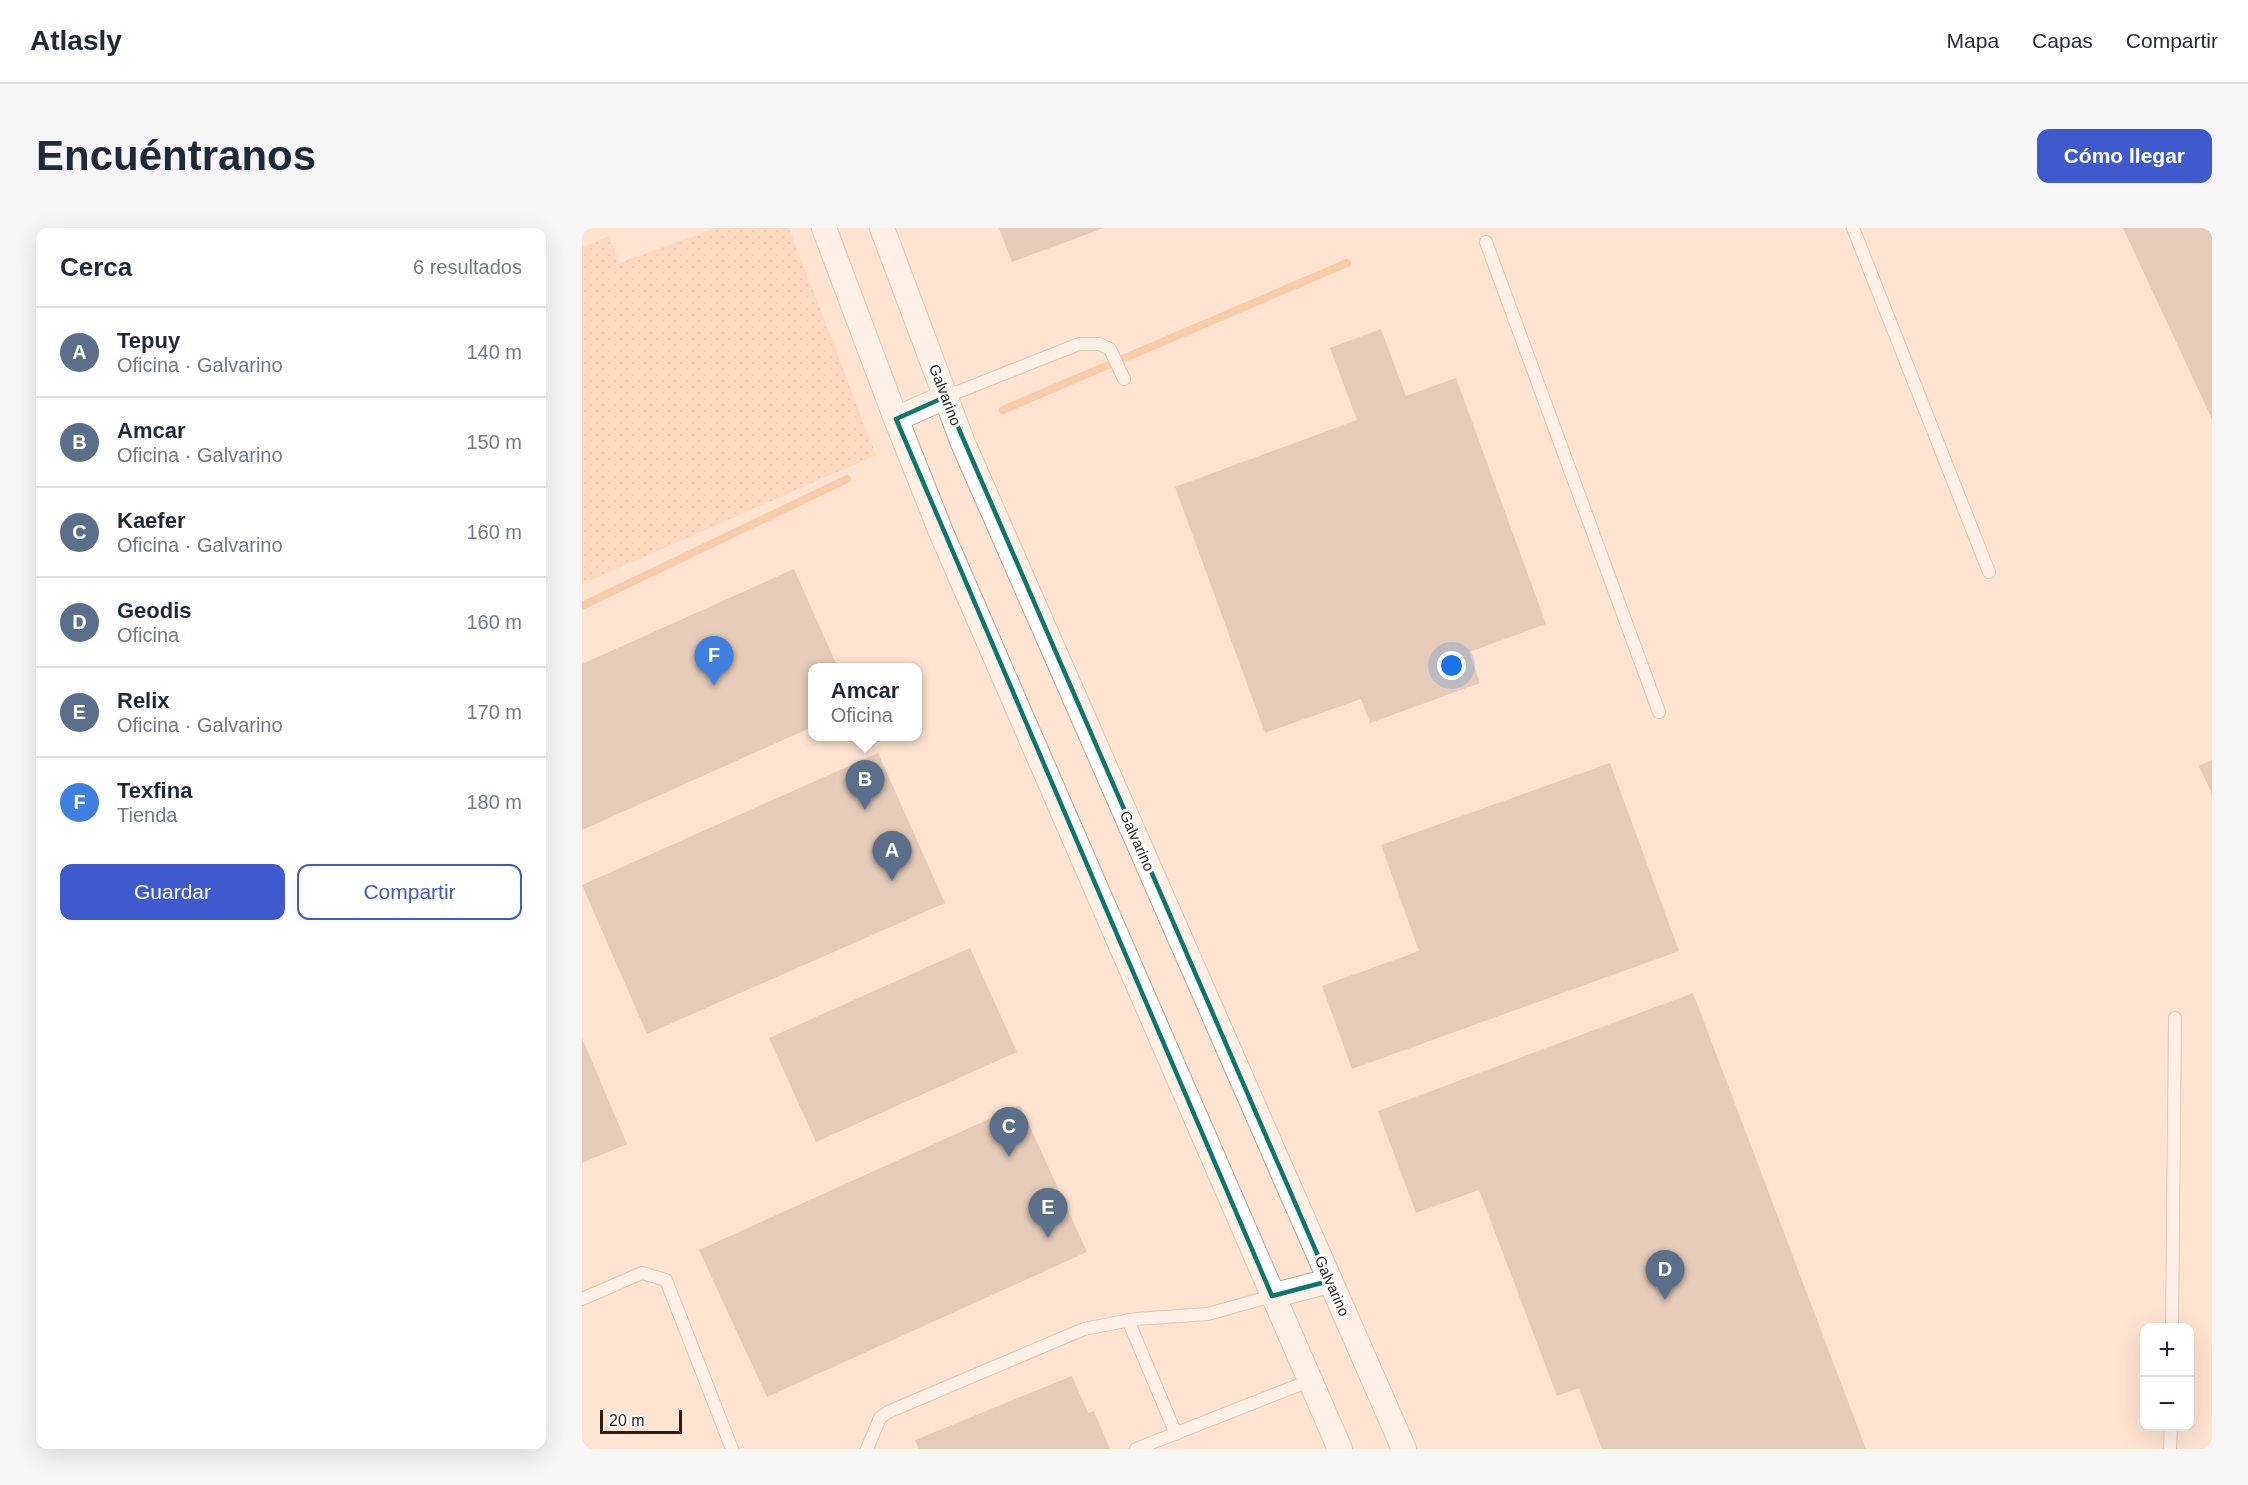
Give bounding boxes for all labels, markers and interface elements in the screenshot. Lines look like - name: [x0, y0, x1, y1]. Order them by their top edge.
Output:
- text: Atlasly: [30, 25, 122, 56]
- text: Mapa: [1947, 29, 1999, 52]
- text: Capas: [2032, 29, 2093, 52]
- text: Compartir: [2126, 29, 2218, 52]
- button: Cómo llegar: [2037, 129, 2212, 183]
- text: Encuéntranos: [36, 132, 316, 179]
- text: Cerca: [60, 252, 132, 282]
- text: 6 resultados: [413, 256, 522, 278]
- text: Tepuy: [117, 328, 180, 353]
- text: A: [72, 341, 87, 363]
- text: 140 m: [466, 341, 522, 363]
- text: Oficina · Galvarino: [117, 354, 283, 376]
- street label: Galvarino: [926, 362, 965, 428]
- text: Amcar: [117, 418, 185, 443]
- text: B: [72, 431, 87, 453]
- text: 150 m: [466, 431, 522, 453]
- text: Oficina · Galvarino: [117, 444, 283, 466]
- text: Kaefer: [117, 508, 185, 533]
- text: C: [72, 521, 87, 543]
- text: 160 m: [466, 521, 522, 543]
- text: Oficina · Galvarino: [117, 534, 283, 556]
- text: Geodis: [117, 598, 192, 623]
- text: D: [72, 611, 87, 633]
- text: 160 m: [466, 611, 522, 633]
- text: Oficina: [117, 624, 179, 646]
- pin: F: [694, 636, 734, 686]
- your location: [1437, 651, 1466, 680]
- popup: [808, 663, 922, 741]
- text: Amcar: [831, 678, 899, 703]
- text: Relix: [117, 688, 170, 713]
- text: E: [73, 701, 86, 723]
- text: 170 m: [466, 701, 522, 723]
- text: Oficina: [831, 704, 893, 726]
- text: Oficina · Galvarino: [117, 714, 283, 736]
- pin: B: [846, 760, 884, 810]
- text: Texfina: [117, 778, 192, 803]
- text: F: [73, 791, 86, 813]
- text: 180 m: [466, 791, 522, 813]
- text: Tienda: [117, 804, 177, 826]
- street label: Galvarino: [1117, 808, 1158, 874]
- pin: A: [872, 832, 912, 881]
- button: Guardar: [60, 864, 285, 920]
- button: Compartir: [297, 864, 522, 920]
- pin: C: [990, 1108, 1028, 1157]
- pin: E: [1028, 1188, 1068, 1238]
- pin: D: [1646, 1250, 1684, 1300]
- street label: Galvarino: [1312, 1253, 1353, 1319]
- map controls: [2140, 1323, 2194, 1431]
- button: +: [2140, 1323, 2194, 1377]
- button: −: [2140, 1377, 2194, 1431]
- scale bar: [600, 1407, 682, 1434]
- text: 20 m: [609, 1412, 645, 1429]

